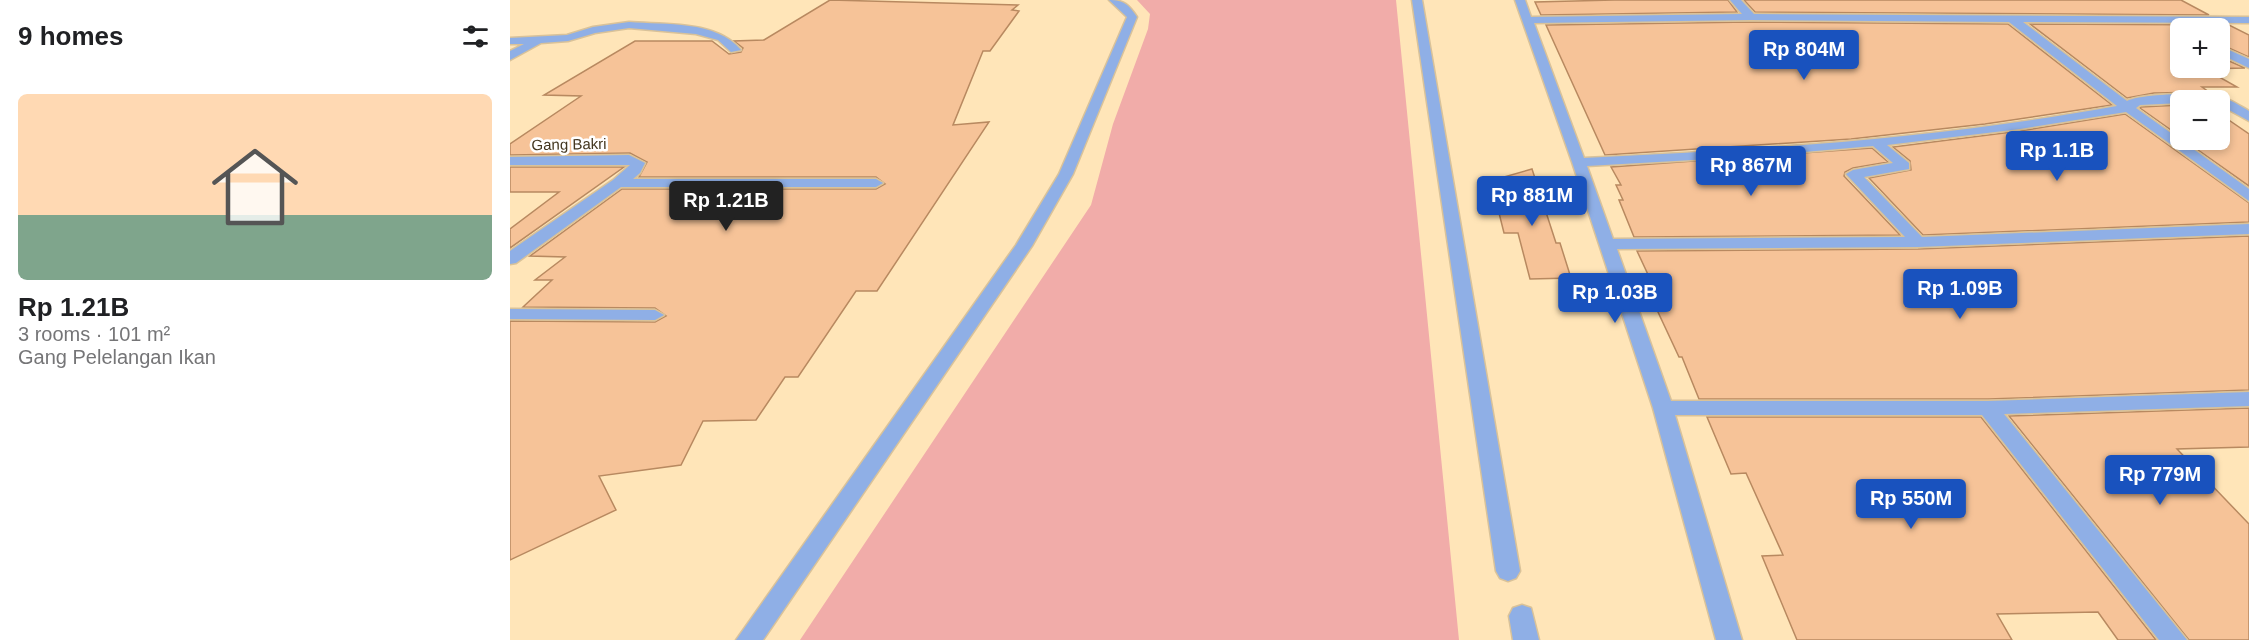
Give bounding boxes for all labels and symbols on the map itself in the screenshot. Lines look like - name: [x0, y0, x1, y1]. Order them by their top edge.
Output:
- pin: Rp 804M: [1749, 30, 1859, 81]
- pin: Rp 1.1B: [2002, 131, 2112, 182]
- street label: Gang Bakri: [531, 135, 607, 153]
- pin: Rp 867M: [1696, 146, 1806, 197]
- pin: Rp 881M: [1477, 176, 1587, 227]
- pin: Rp 1.21B: [664, 181, 788, 232]
- pin: Rp 1.09B: [1898, 269, 2022, 320]
- pin: Rp 1.03B: [1553, 273, 1677, 324]
- pin: Rp 779M: [2105, 455, 2215, 506]
- pin: Rp 550M: [1856, 479, 1966, 530]

